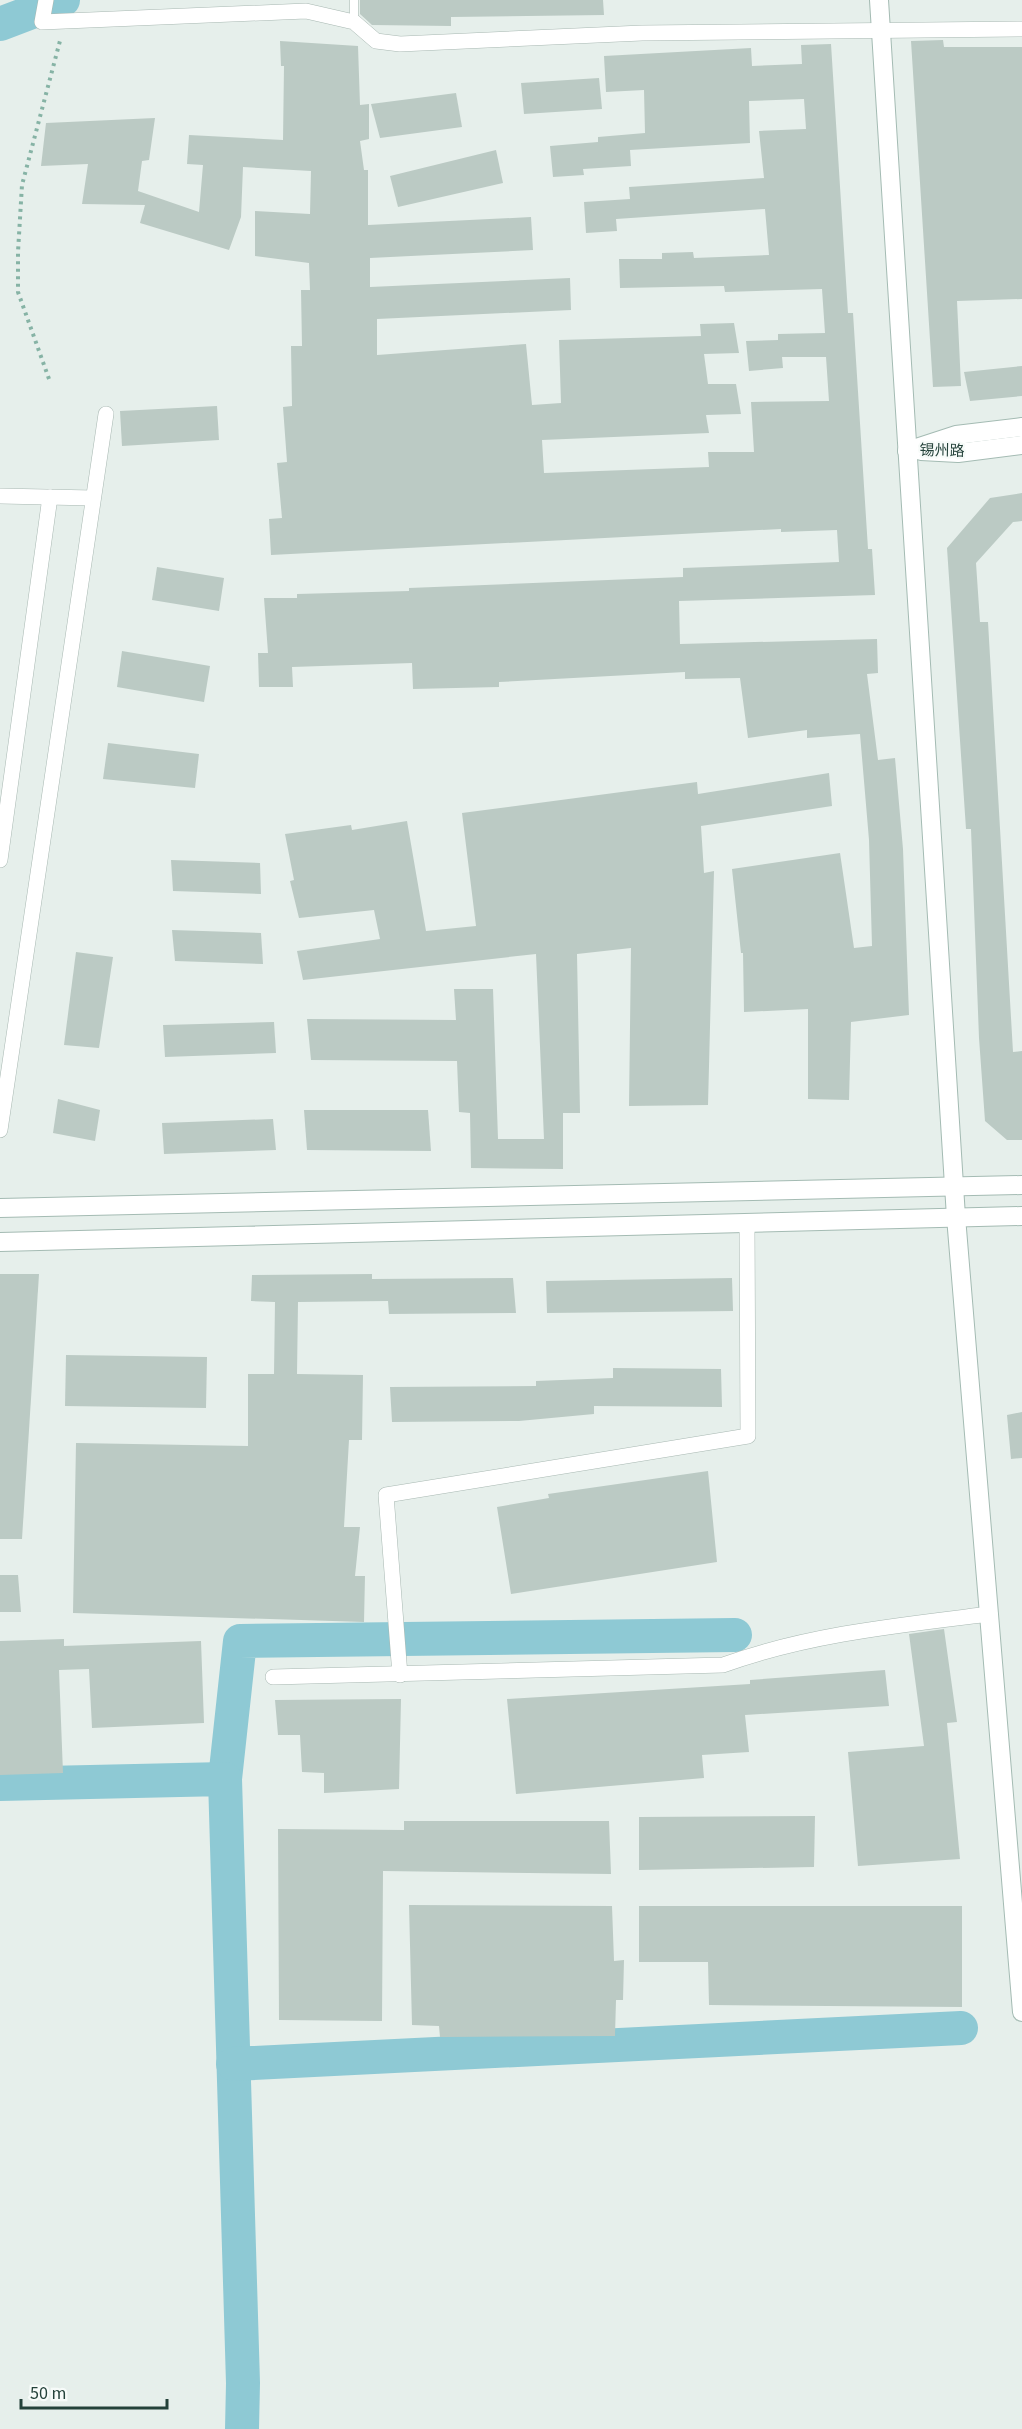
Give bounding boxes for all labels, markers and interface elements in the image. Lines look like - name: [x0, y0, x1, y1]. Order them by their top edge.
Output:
- street label: 锡州路: [919, 440, 965, 462]
- scale bar: [21, 2372, 166, 2410]
- text: 50 m: [30, 2381, 66, 2406]

